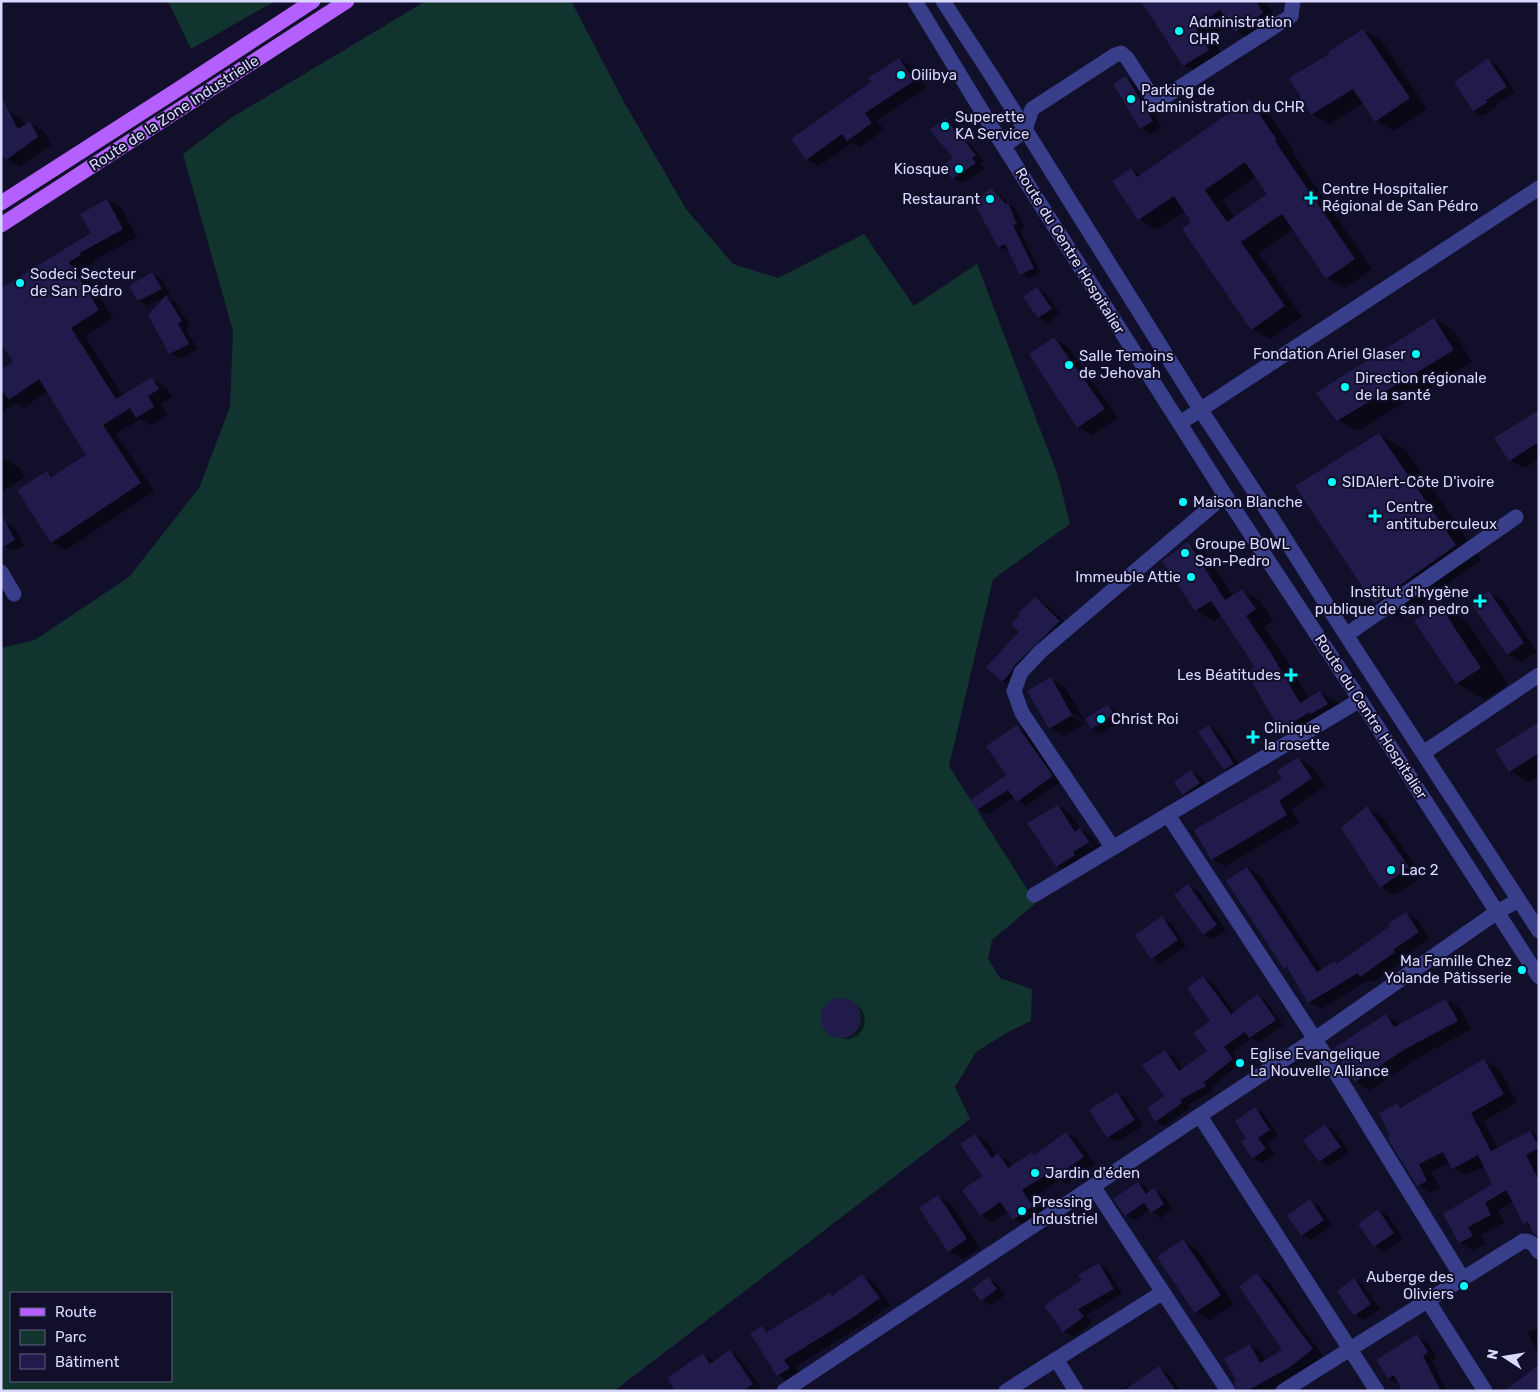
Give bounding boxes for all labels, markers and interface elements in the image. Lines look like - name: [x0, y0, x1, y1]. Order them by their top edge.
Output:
- place label: Administration CHR: [1189, 13, 1292, 48]
- marker: Administration CHR: [1173, 25, 1185, 37]
- street label: Route de la Zone Industrielle: [86, 51, 262, 175]
- place label: Oilibya: [911, 66, 957, 84]
- marker: Oilibya: [895, 69, 907, 81]
- place label: Parking de l'administration du CHR: [1141, 81, 1305, 116]
- marker: Parking de l'administration du CHR: [1125, 93, 1137, 105]
- place label: Superette KA Service: [955, 108, 1029, 143]
- marker: Superette KA Service: [939, 120, 951, 132]
- place label: Kiosque: [894, 160, 949, 178]
- marker: Kiosque: [953, 163, 965, 175]
- street label: Route du Centre Hospitalier: [1011, 164, 1129, 338]
- place label: Centre Hospitalier Régional de San Pédro: [1322, 180, 1478, 215]
- place label: Restaurant: [902, 190, 980, 208]
- marker: Centre Hospitalier Régional de San Pédro: [1304, 191, 1318, 205]
- marker: Restaurant: [984, 193, 996, 205]
- place label: Sodeci Secteur de San Pédro: [30, 265, 136, 300]
- marker: Sodeci Secteur de San Pédro: [14, 277, 26, 289]
- place label: Fondation Ariel Glaser: [1253, 345, 1406, 363]
- place label: Salle Temoins de Jehovah: [1079, 347, 1174, 382]
- marker: Fondation Ariel Glaser: [1410, 348, 1422, 360]
- marker: Salle Temoins de Jehovah: [1063, 359, 1075, 371]
- place label: Direction régionale de la santé: [1355, 369, 1487, 404]
- marker: Direction régionale de la santé: [1339, 381, 1351, 393]
- place label: SIDAlert-Côte D'ivoire: [1342, 473, 1494, 491]
- marker: SIDAlert-Côte D'ivoire: [1326, 476, 1338, 488]
- place label: Maison Blanche: [1193, 493, 1303, 511]
- marker: Maison Blanche: [1177, 496, 1189, 508]
- place label: Centre antituberculeux: [1386, 498, 1497, 533]
- marker: Centre antituberculeux: [1368, 509, 1382, 523]
- place label: Groupe BOWL San-Pedro: [1195, 535, 1290, 570]
- marker: Groupe BOWL San-Pedro: [1179, 547, 1191, 559]
- place label: Immeuble Attie: [1075, 568, 1181, 586]
- marker: Immeuble Attie: [1185, 571, 1197, 583]
- place label: Institut d'hygène publique de san pedro: [1315, 583, 1469, 618]
- marker: Institut d'hygène publique de san pedro: [1473, 594, 1487, 608]
- street label: Route du Centre Hospitalier: [1311, 631, 1431, 803]
- place label: Les Béatitudes: [1177, 666, 1281, 684]
- marker: Les Béatitudes: [1285, 669, 1297, 681]
- place label: Christ Roi: [1111, 710, 1179, 728]
- marker: Christ Roi: [1095, 713, 1107, 725]
- place label: Clinique la rosette: [1264, 719, 1330, 754]
- marker: Clinique la rosette: [1246, 730, 1260, 744]
- place label: Lac 2: [1401, 861, 1439, 879]
- marker: Lac 2: [1385, 864, 1397, 876]
- place label: Ma Famille Chez Yolande Pâtisserie: [1384, 952, 1512, 987]
- marker: Ma Famille Chez Yolande Pâtisserie: [1516, 964, 1528, 976]
- place label: Eglise Evangelique La Nouvelle Alliance: [1250, 1045, 1389, 1080]
- marker: Eglise Evangelique La Nouvelle Alliance: [1234, 1057, 1246, 1069]
- place label: Jardin d'éden: [1045, 1164, 1140, 1182]
- marker: Jardin d'éden: [1029, 1167, 1041, 1179]
- place label: Pressing Industriel: [1032, 1193, 1098, 1228]
- marker: Pressing Industriel: [1016, 1205, 1028, 1217]
- place label: Auberge des Oliviers: [1366, 1268, 1454, 1303]
- marker: Auberge des Oliviers: [1458, 1280, 1470, 1292]
- legend: [10, 1292, 172, 1382]
- text: Route: [55, 1303, 97, 1321]
- text: Parc: [55, 1328, 87, 1346]
- north arrow: [1480, 1332, 1530, 1382]
- text: N: [1483, 1348, 1502, 1361]
- text: Bâtiment: [55, 1353, 119, 1371]

